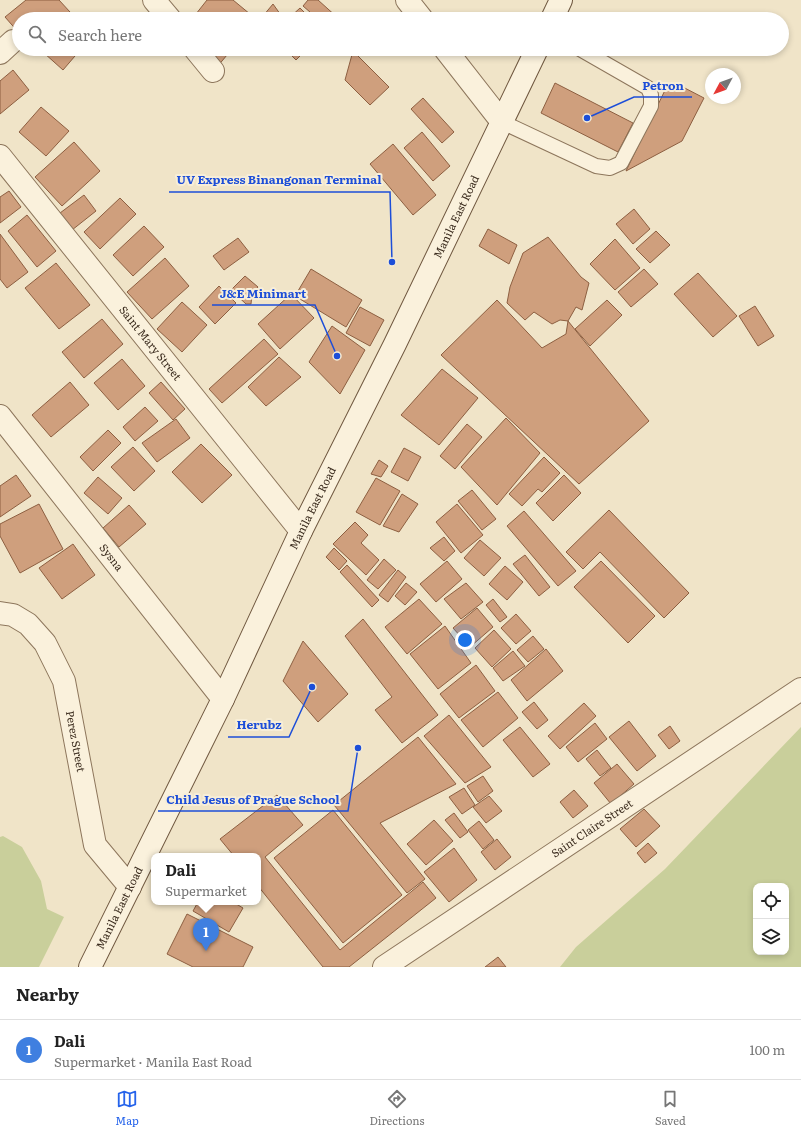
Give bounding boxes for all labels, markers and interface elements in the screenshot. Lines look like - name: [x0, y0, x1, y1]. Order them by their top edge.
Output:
- search box: [12, 12, 789, 56]
- icon: search: [26, 23, 48, 45]
- text: Search here: [58, 23, 142, 46]
- north arrow: [705, 68, 741, 104]
- callout: Petron: [634, 73, 692, 97]
- text: Petron: [642, 76, 684, 94]
- callout: UV Express Binangonan Terminal: [169, 168, 390, 192]
- text: UV Express Binangonan Terminal: [176, 170, 382, 188]
- street label: Manila East Road: [429, 172, 482, 261]
- callout: J&E Minimart: [212, 281, 315, 305]
- text: J&E Minimart: [220, 284, 307, 302]
- street label: Saint Mary Street: [116, 302, 186, 384]
- street label: Manila East Road: [285, 463, 339, 552]
- street label: Sysna: [96, 540, 128, 574]
- your location: [455, 630, 475, 650]
- street label: Perez Street: [63, 709, 90, 774]
- callout: Herubz: [228, 713, 289, 737]
- text: Herubz: [236, 715, 282, 733]
- callout: Child Jesus of Prague School: [158, 787, 348, 811]
- text: Child Jesus of Prague School: [166, 790, 340, 808]
- street label: Saint Claire Street: [547, 794, 636, 861]
- popup: [151, 853, 261, 905]
- text: Dali: [165, 858, 196, 881]
- street label: Manila East Road: [91, 863, 146, 952]
- text: Supermarket: [165, 881, 247, 900]
- map controls: [753, 883, 789, 955]
- button: locate: [753, 883, 789, 919]
- pin: 1: [193, 918, 219, 951]
- button: layers: [753, 919, 789, 955]
- text: Nearby: [16, 981, 79, 1006]
- text: Dali: [54, 1029, 85, 1052]
- text: 1: [26, 1040, 32, 1059]
- text: 100 m: [749, 1040, 785, 1059]
- text: Supermarket · Manila East Road: [54, 1052, 252, 1071]
- tab: Map: [115, 1088, 139, 1128]
- tab: Directions: [369, 1088, 424, 1128]
- tab: Saved: [655, 1088, 686, 1128]

